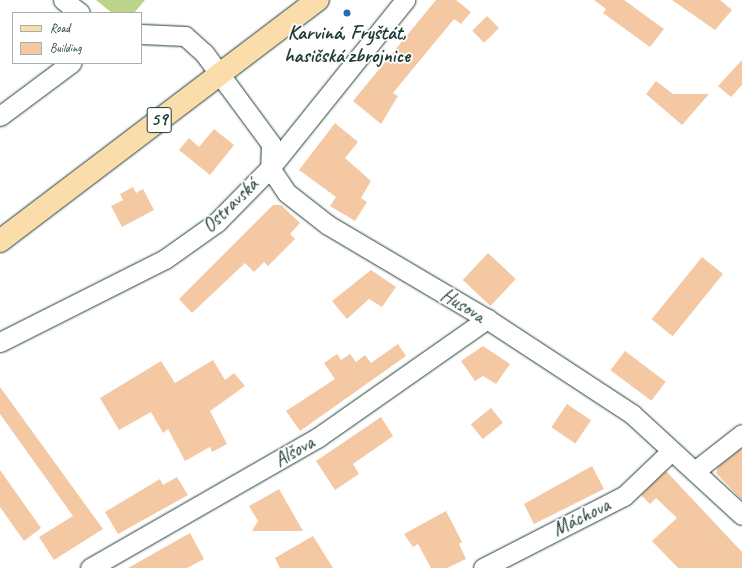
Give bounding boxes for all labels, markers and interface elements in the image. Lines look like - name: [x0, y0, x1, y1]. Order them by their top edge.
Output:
- marker: Karviná, Fryštát, hasičská zbrojnice: [342, 8, 352, 18]
- legend: [12, 12, 142, 64]
- text: Road: [50, 20, 70, 36]
- place label: Karviná, Fryštát, hasičská zbrojnice: [284, 20, 410, 67]
- text: Building: [50, 40, 82, 56]
- road number: 59: [146, 103, 172, 137]
- street label: Ostravská: [197, 173, 263, 237]
- street label: Husova: [437, 283, 489, 327]
- street label: Alšova: [270, 430, 318, 472]
- street label: Máchova: [548, 492, 614, 542]

